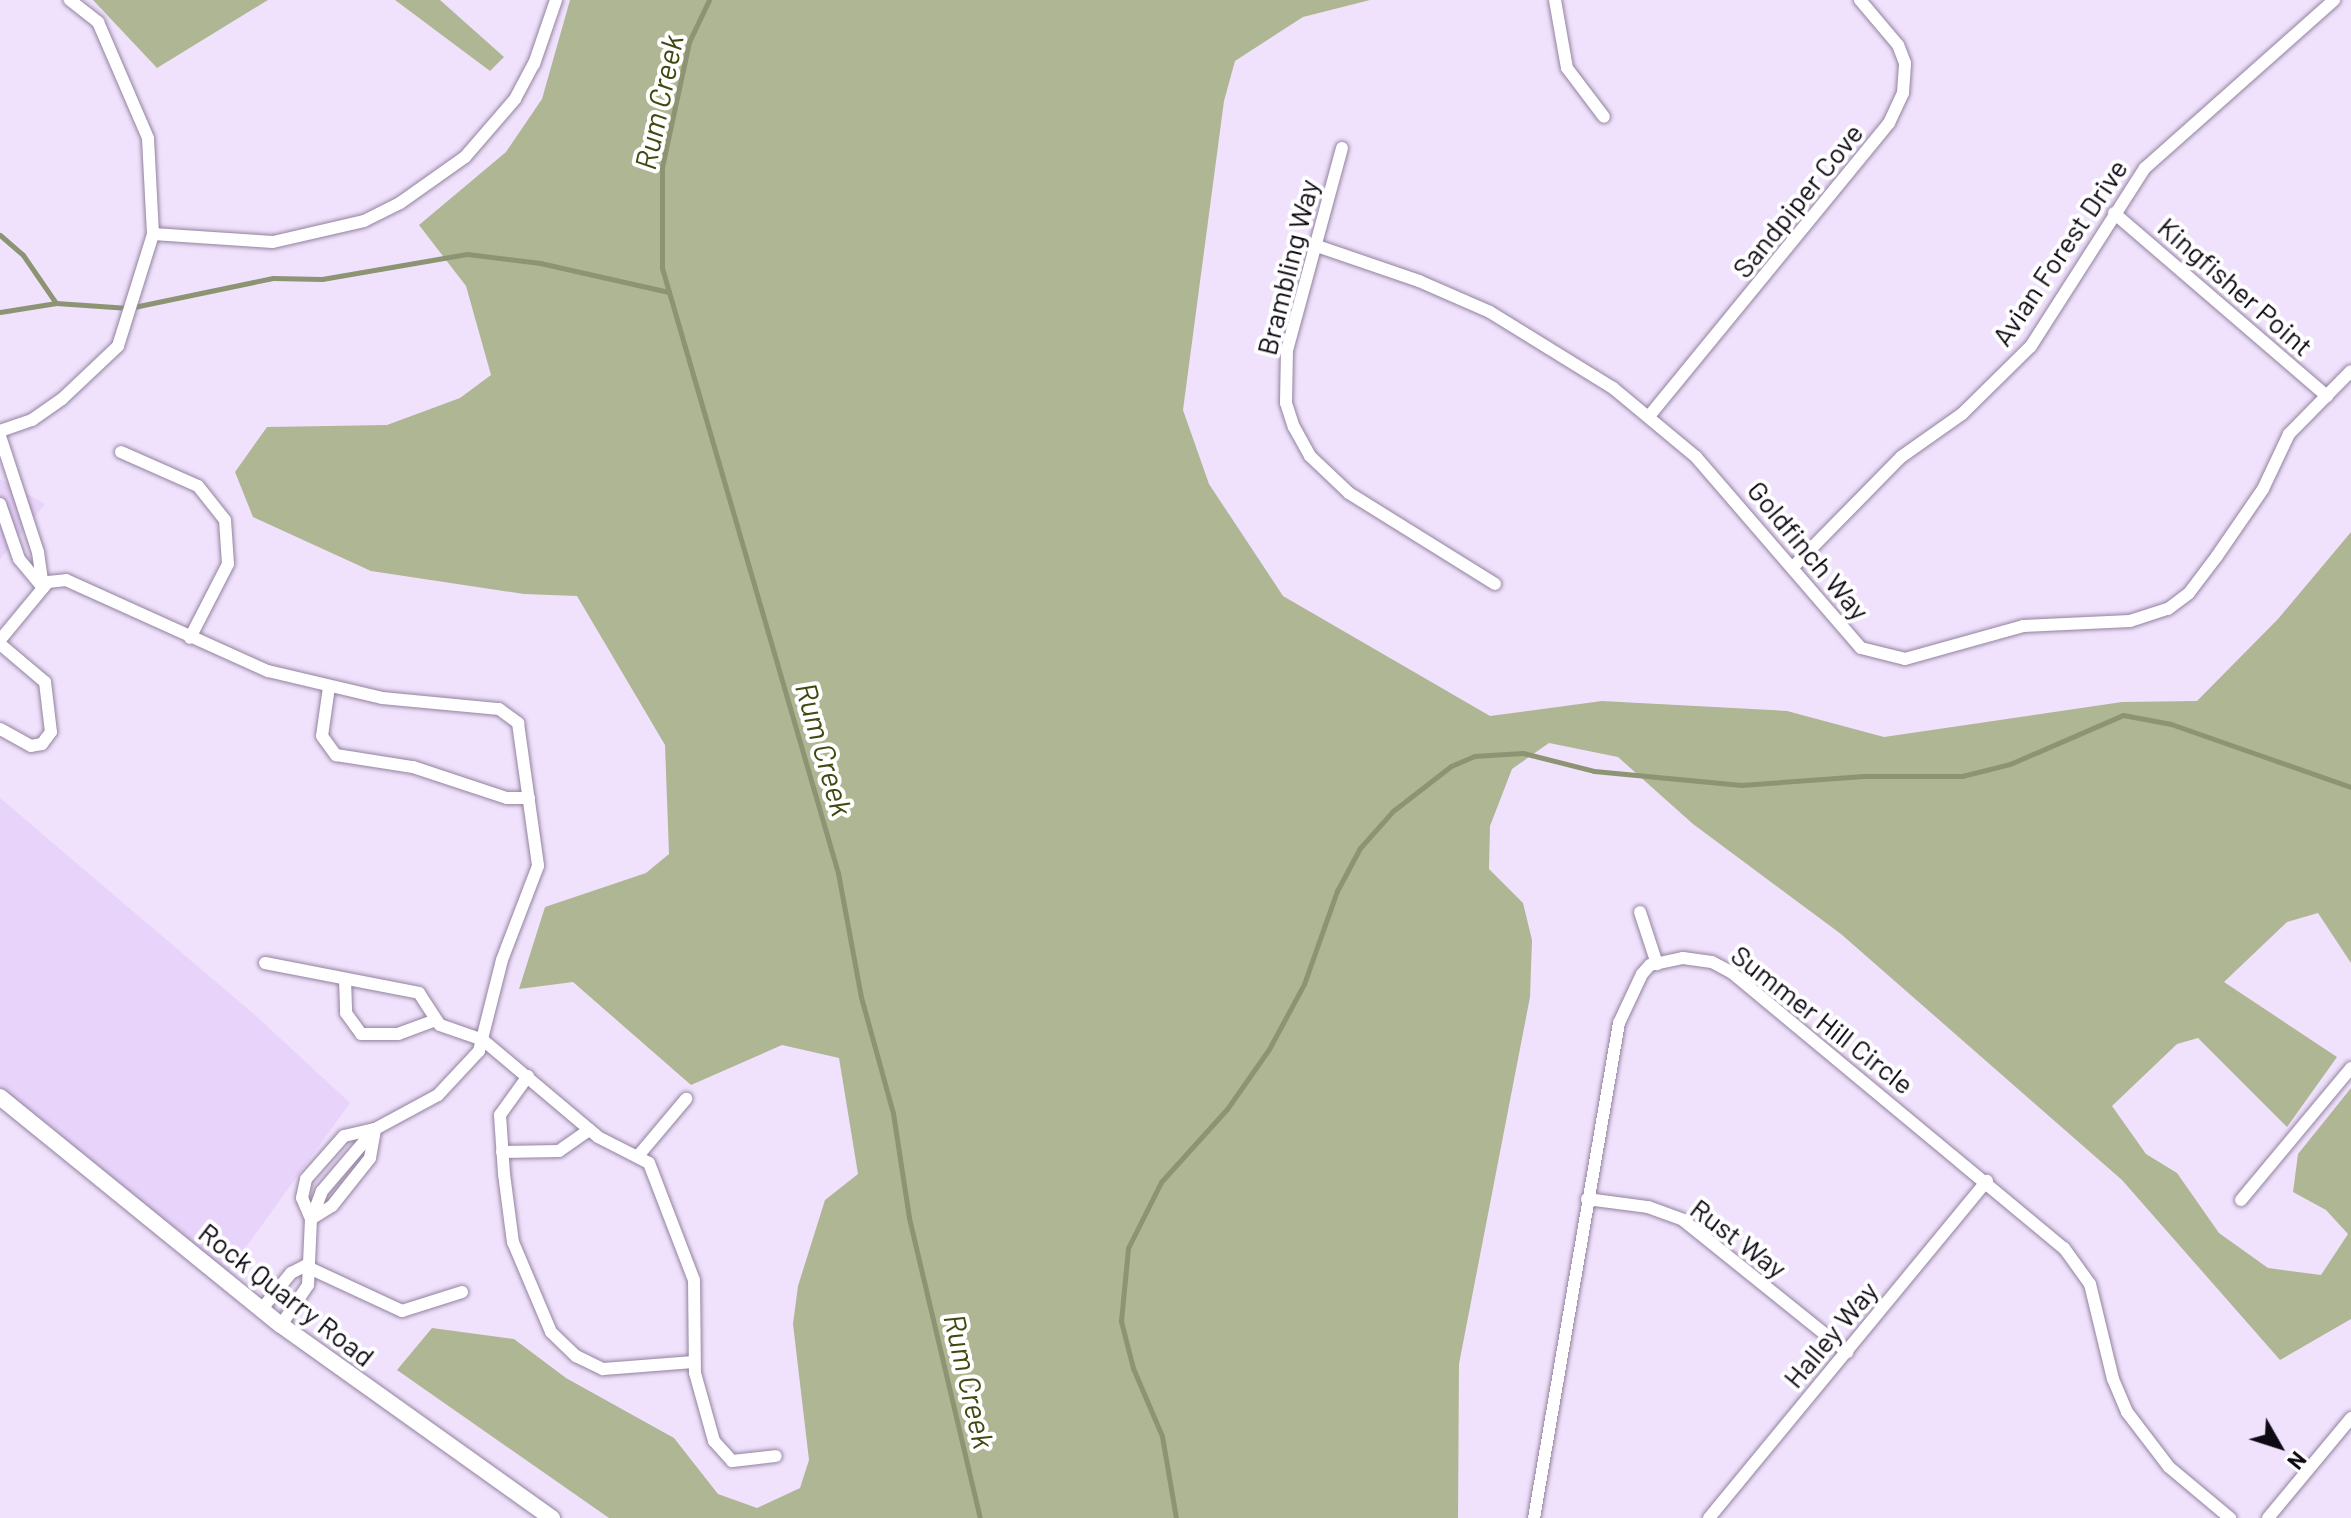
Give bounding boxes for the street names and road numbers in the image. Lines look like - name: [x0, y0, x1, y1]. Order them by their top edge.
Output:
- street label: Sandpiper Cove: [1725, 116, 1869, 284]
- street label: Avian Forest Drive: [1984, 152, 2134, 352]
- street label: Brambling Way: [1249, 176, 1325, 358]
- street label: Kingfisher Point: [2152, 210, 2320, 362]
- street label: Goldfinch Way: [1741, 473, 1877, 627]
- street label: Summer Hill Circle: [1725, 937, 1921, 1101]
- street label: Rust Way: [1684, 1191, 1794, 1285]
- street label: Rock Quarry Road: [193, 1215, 381, 1373]
- street label: Halley Way: [1776, 1274, 1884, 1394]

